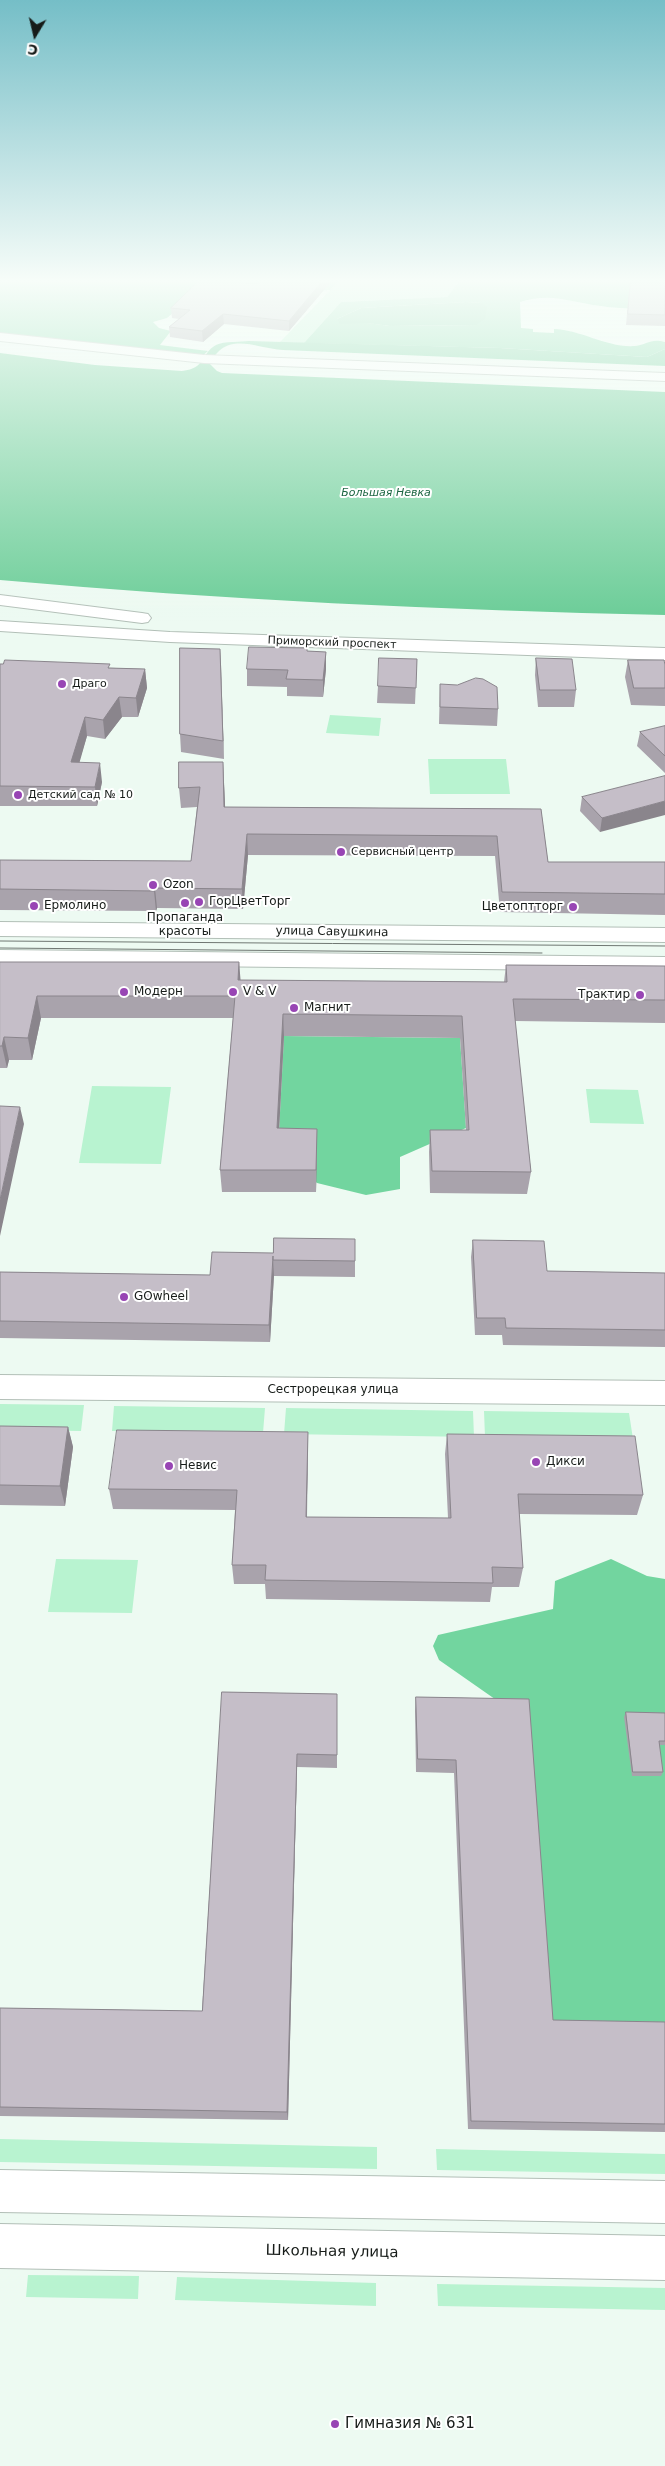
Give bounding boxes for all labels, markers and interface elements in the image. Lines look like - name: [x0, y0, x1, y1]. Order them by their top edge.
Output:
- north arrow: [10, 10, 60, 60]
- text: С: [26, 41, 39, 59]
- water label: Большая Невка: [341, 486, 431, 500]
- street label: Приморский проспект: [267, 634, 397, 652]
- place label: Драго: [72, 677, 107, 691]
- marker: Драго: [56, 678, 68, 690]
- place label: Детский сад № 10: [28, 788, 133, 802]
- marker: Детский сад № 10: [12, 789, 24, 801]
- place label: Сервисный центр: [351, 845, 453, 859]
- marker: Сервисный центр: [335, 846, 347, 858]
- place label: Ozon: [163, 878, 194, 892]
- marker: Ozon: [147, 879, 159, 891]
- place label: ГорЦветТорг: [209, 895, 291, 909]
- marker: ГорЦветТорг: [193, 896, 205, 908]
- marker: Пропаганда красоты: [179, 897, 191, 909]
- place label: Ермолино: [44, 899, 106, 913]
- marker: Ермолино: [28, 900, 40, 912]
- place label: Цветоптторг: [482, 900, 563, 914]
- marker: Цветоптторг: [567, 901, 579, 913]
- place label: Пропаганда красоты: [147, 911, 223, 939]
- street label: улица Савушкина: [275, 924, 389, 940]
- place label: Модерн: [134, 985, 183, 999]
- place label: V & V: [243, 985, 276, 999]
- marker: Модерн: [118, 986, 130, 998]
- marker: V & V: [227, 986, 239, 998]
- place label: Трактир: [578, 988, 630, 1002]
- marker: Трактир: [634, 989, 646, 1001]
- place label: Магнит: [304, 1001, 351, 1015]
- marker: Магнит: [288, 1002, 300, 1014]
- place label: GOwheel: [134, 1290, 188, 1304]
- marker: GOwheel: [118, 1291, 130, 1303]
- street label: Сестрорецкая улица: [267, 1383, 399, 1397]
- place label: Дикси: [546, 1455, 585, 1469]
- marker: Дикси: [530, 1456, 542, 1468]
- place label: Невис: [179, 1459, 217, 1473]
- marker: Невис: [163, 1460, 175, 1472]
- street label: Школьная улица: [265, 2242, 399, 2262]
- place label: Гимназия № 631: [345, 2415, 475, 2433]
- marker: Гимназия № 631: [329, 2418, 341, 2430]

